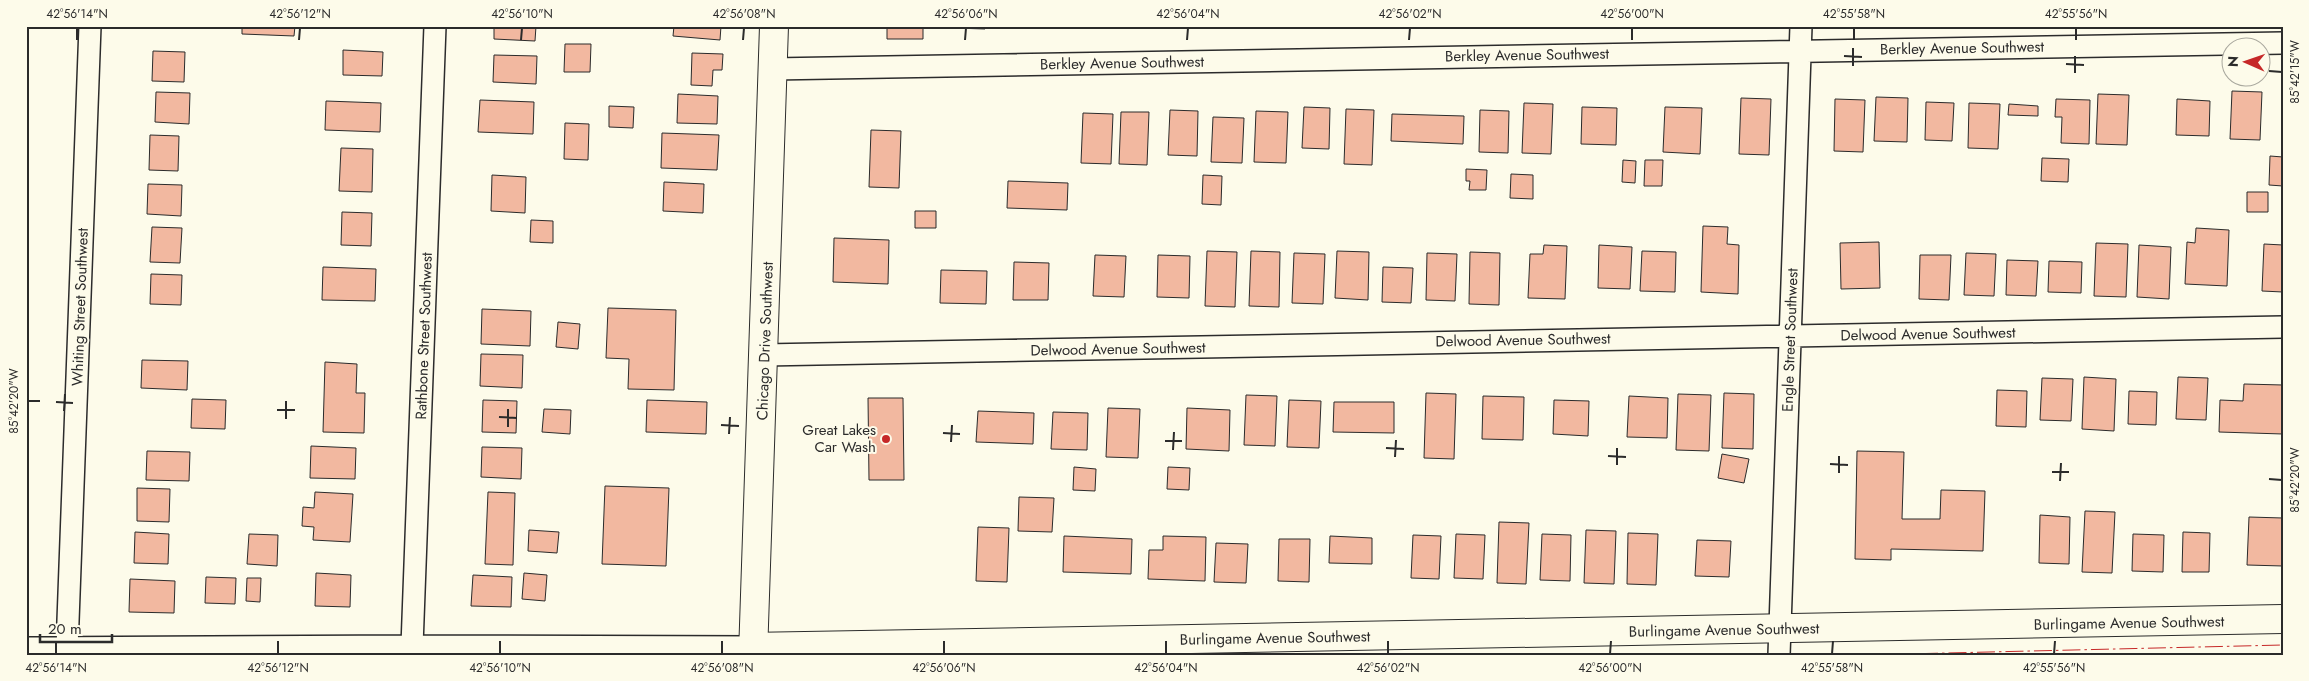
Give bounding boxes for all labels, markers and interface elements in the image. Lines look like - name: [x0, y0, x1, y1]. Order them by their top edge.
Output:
- text: 42°56'14"N: [46, 5, 108, 23]
- text: 42°56'12"N: [269, 5, 331, 23]
- text: 42°56'10"N: [491, 5, 553, 23]
- text: 42°56'08"N: [713, 5, 775, 23]
- text: 42°56'06"N: [934, 5, 998, 23]
- text: 42°56'04"N: [1156, 5, 1220, 23]
- text: 42°56'02"N: [1378, 5, 1442, 23]
- text: 42°56'00"N: [1600, 5, 1664, 23]
- text: 42°55'58"N: [1823, 5, 1885, 23]
- text: 42°55'56"N: [2045, 5, 2107, 23]
- street label: Berkley Avenue Southwest: [1880, 36, 2045, 60]
- north arrow: [2222, 38, 2272, 88]
- text: 85°42'15"W: [2286, 40, 2304, 104]
- street label: Berkley Avenue Southwest: [1445, 43, 1610, 67]
- street label: Berkley Avenue Southwest: [1040, 51, 1205, 75]
- text: N: [2223, 56, 2243, 67]
- street label: Whiting Street Southwest: [66, 227, 94, 387]
- street label: Rathbone Street Southwest: [410, 252, 438, 420]
- street label: Chicago Drive Southwest: [751, 261, 779, 421]
- street label: Engle Street Southwest: [1776, 267, 1804, 412]
- street label: Delwood Avenue Southwest: [1840, 321, 2016, 347]
- street label: Delwood Avenue Southwest: [1435, 327, 1611, 353]
- street label: Delwood Avenue Southwest: [1030, 336, 1206, 362]
- text: 85°42'20"W: [5, 368, 23, 434]
- place label: Great Lakes Car Wash: [802, 419, 876, 458]
- marker: Great Lakes Car Wash: [880, 433, 892, 445]
- text: 85°42'20"W: [2286, 447, 2304, 513]
- street label: Burlingame Avenue Southwest: [2034, 610, 2225, 636]
- scale bar: [40, 611, 112, 643]
- street label: Burlingame Avenue Southwest: [1629, 617, 1820, 643]
- text: 20 m: [48, 618, 82, 640]
- street label: Burlingame Avenue Southwest: [1180, 625, 1371, 651]
- text: 42°56'14"N: [25, 659, 87, 677]
- text: 42°56'12"N: [247, 659, 309, 677]
- text: 42°56'10"N: [469, 659, 531, 677]
- text: 42°56'08"N: [691, 659, 753, 677]
- text: 42°56'06"N: [912, 659, 976, 677]
- text: 42°56'04"N: [1134, 659, 1198, 677]
- text: 42°56'02"N: [1356, 659, 1420, 677]
- text: 42°56'00"N: [1578, 659, 1642, 677]
- text: 42°55'58"N: [1801, 659, 1863, 677]
- text: 42°55'56"N: [2023, 659, 2085, 677]

